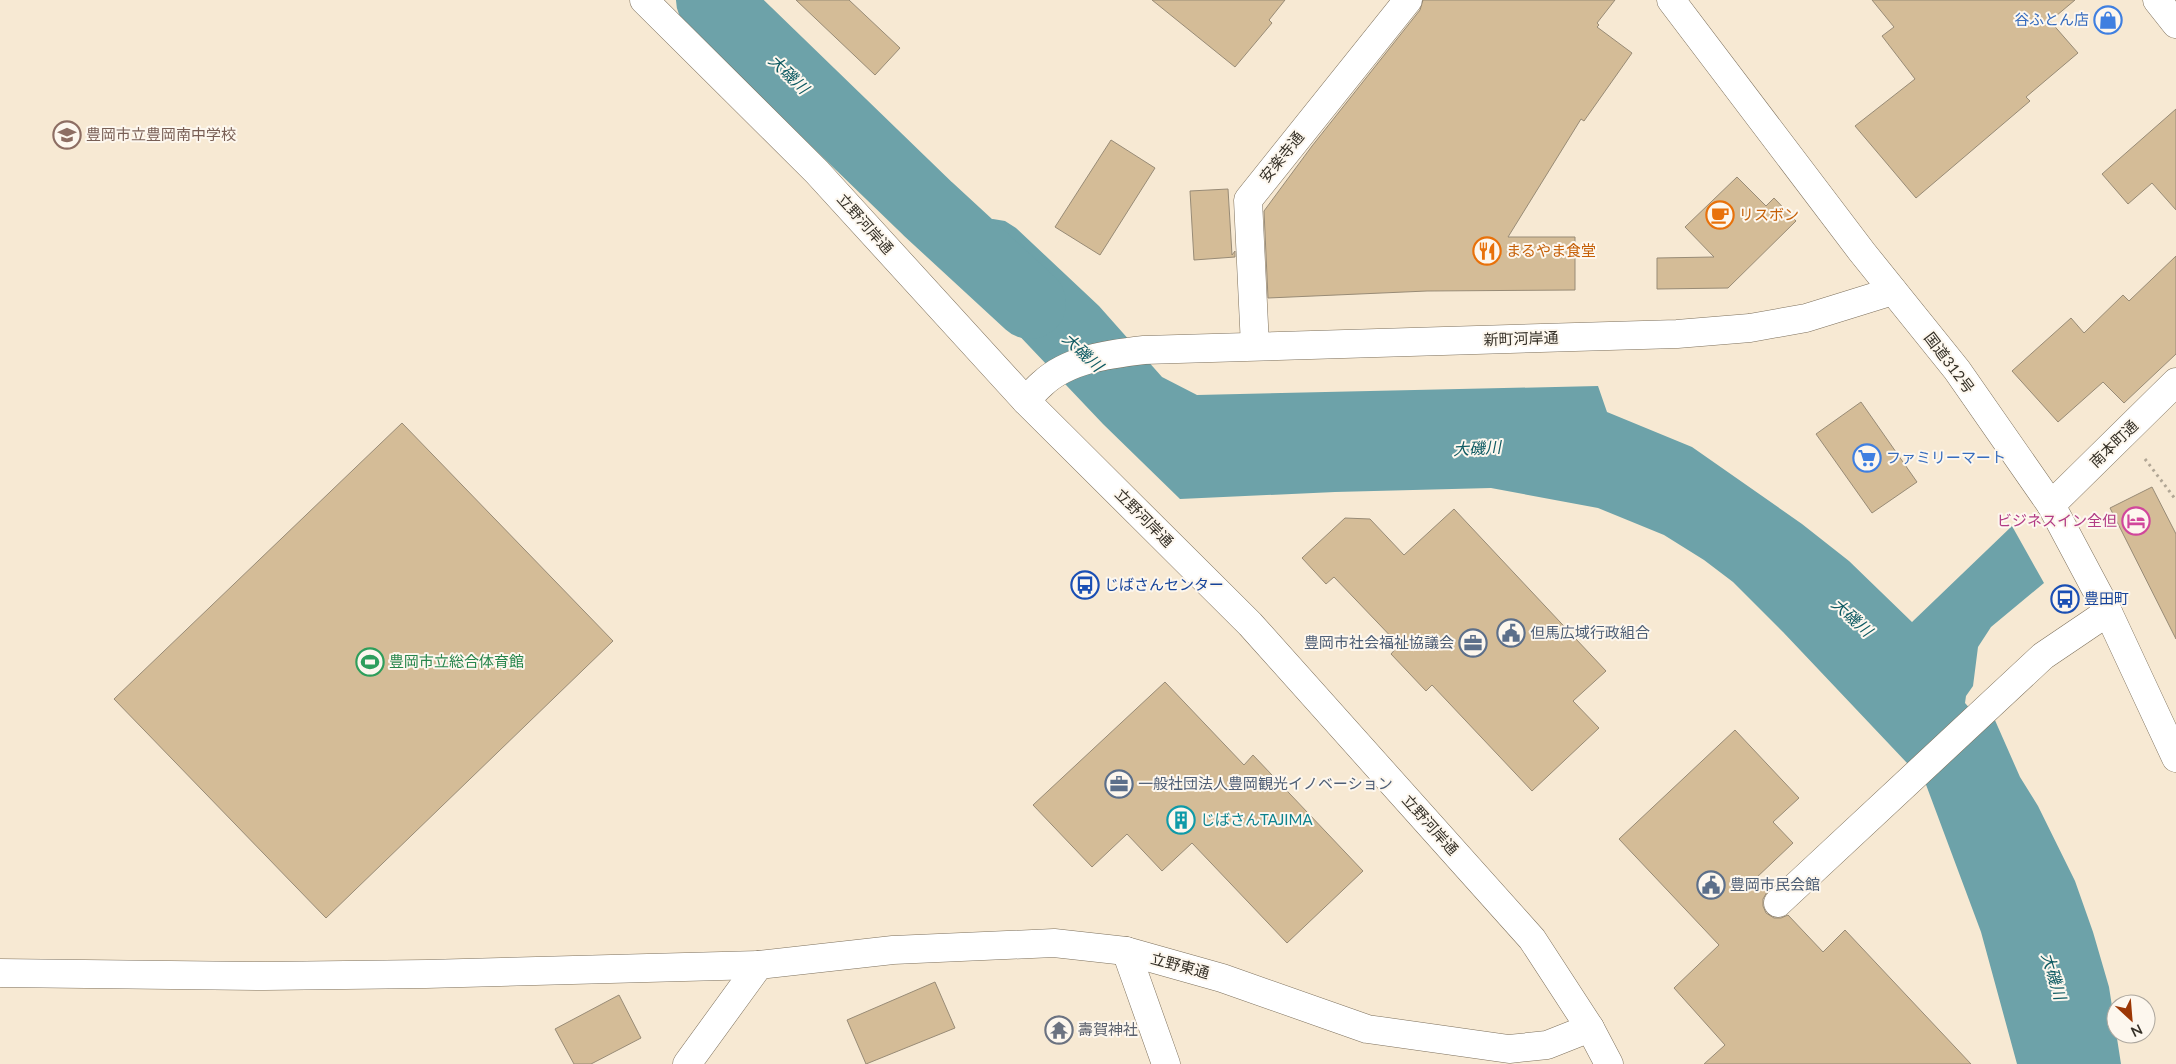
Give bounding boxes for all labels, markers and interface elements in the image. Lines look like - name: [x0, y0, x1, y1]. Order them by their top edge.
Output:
- shop icon: 谷ふとん店: [2093, 5, 2123, 35]
- place label: 谷ふとん店: [2014, 10, 2089, 28]
- water label: 大磯川: [765, 50, 815, 99]
- school or university icon: 豊岡市立豊岡南中学校: [52, 120, 82, 150]
- place label: 豊岡市立豊岡南中学校: [86, 125, 236, 143]
- street label: 安楽寺通: [1255, 127, 1307, 185]
- street label: 立野河岸通: [834, 189, 898, 257]
- cafe icon: リスボン: [1705, 200, 1735, 230]
- place label: リスボン: [1739, 205, 1799, 223]
- restaurant icon: まるやま食堂: [1472, 236, 1502, 266]
- place label: まるやま食堂: [1506, 241, 1596, 259]
- water label: 大磯川: [1059, 328, 1109, 376]
- street label: 新町河岸通: [1483, 328, 1559, 348]
- street label: 国道312号: [1921, 329, 1978, 396]
- street label: 南本町通: [2085, 416, 2141, 471]
- water label: 大磯川: [1453, 437, 1503, 458]
- supermarket icon: ファミリーマート: [1852, 443, 1882, 473]
- place label: ファミリーマート: [1886, 448, 2006, 466]
- street label: 立野河岸通: [1112, 484, 1178, 550]
- hotel icon: ビジネスイン全但: [2121, 506, 2151, 536]
- place label: ビジネスイン全但: [1997, 511, 2117, 529]
- bus stop icon: じばさんセンター: [1070, 570, 1100, 600]
- place label: じばさんセンター: [1104, 575, 1224, 593]
- bus stop icon: 豊田町: [2050, 584, 2080, 614]
- place label: 豊田町: [2084, 589, 2129, 607]
- water label: 大磯川: [1828, 594, 1878, 641]
- public building icon: 但馬広域行政組合: [1496, 618, 1526, 648]
- place label: 但馬広域行政組合: [1530, 623, 1650, 641]
- office icon: 豊岡市社会福祉協議会: [1458, 628, 1488, 658]
- place label: 豊岡市社会福祉協議会: [1304, 633, 1454, 651]
- sports icon: 豊岡市立総合体育館: [355, 647, 385, 677]
- place label: 豊岡市立総合体育館: [389, 652, 524, 670]
- office icon: 一般社団法人豊岡観光イノベーション: [1104, 769, 1134, 799]
- place label: 一般社団法人豊岡観光イノベーション: [1138, 774, 1393, 792]
- street label: 立野河岸通: [1399, 790, 1463, 858]
- building icon: じばさんTAJIMA: [1166, 805, 1196, 835]
- place label: じばさんTAJIMA: [1200, 810, 1313, 828]
- public building icon: 豊岡市民会館: [1696, 870, 1726, 900]
- place label: 豊岡市民会館: [1730, 875, 1820, 893]
- street label: 立野東通: [1149, 949, 1212, 981]
- water label: 大磯川: [2038, 950, 2071, 1003]
- north arrow: [2106, 994, 2156, 1044]
- temple icon: 壽賀神社: [1044, 1015, 1074, 1045]
- place label: 壽賀神社: [1078, 1020, 1138, 1038]
- text: N: [2128, 1021, 2145, 1041]

